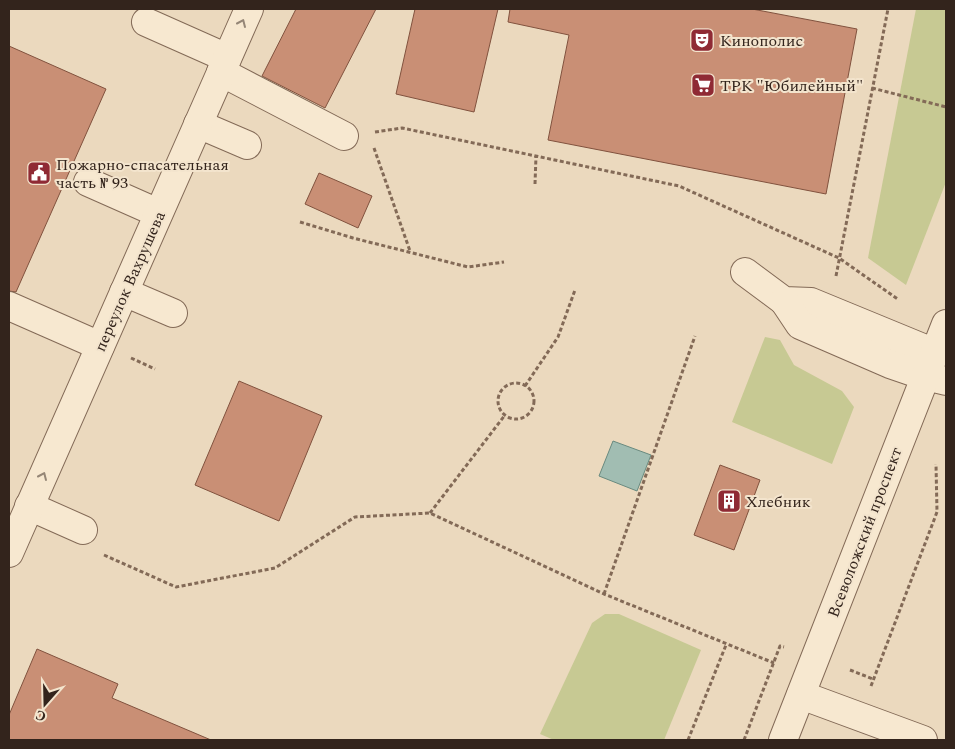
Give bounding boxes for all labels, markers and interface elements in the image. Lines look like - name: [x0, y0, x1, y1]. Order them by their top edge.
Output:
- one-way arrow: [236, 19, 247, 28]
- theatre icon: Кинополис: [689, 27, 715, 53]
- place label: Кинополис: [720, 29, 803, 53]
- supermarket icon: ТРК "Юбилейный": [690, 72, 716, 98]
- place label: ТРК "Юбилейный": [720, 74, 863, 98]
- place label: Пожарно-спасательная часть № 93: [56, 153, 229, 195]
- public building icon: Пожарно-спасательная часть № 93: [26, 160, 52, 186]
- street label: переулок Вахрушева: [88, 207, 172, 356]
- street label: Всеволожский проспект: [821, 444, 909, 621]
- one-way arrow: [36, 472, 47, 481]
- building icon: Хлебник: [716, 488, 742, 514]
- place label: Хлебник: [746, 490, 811, 514]
- north arrow: [20, 679, 70, 729]
- text: С: [32, 704, 49, 727]

